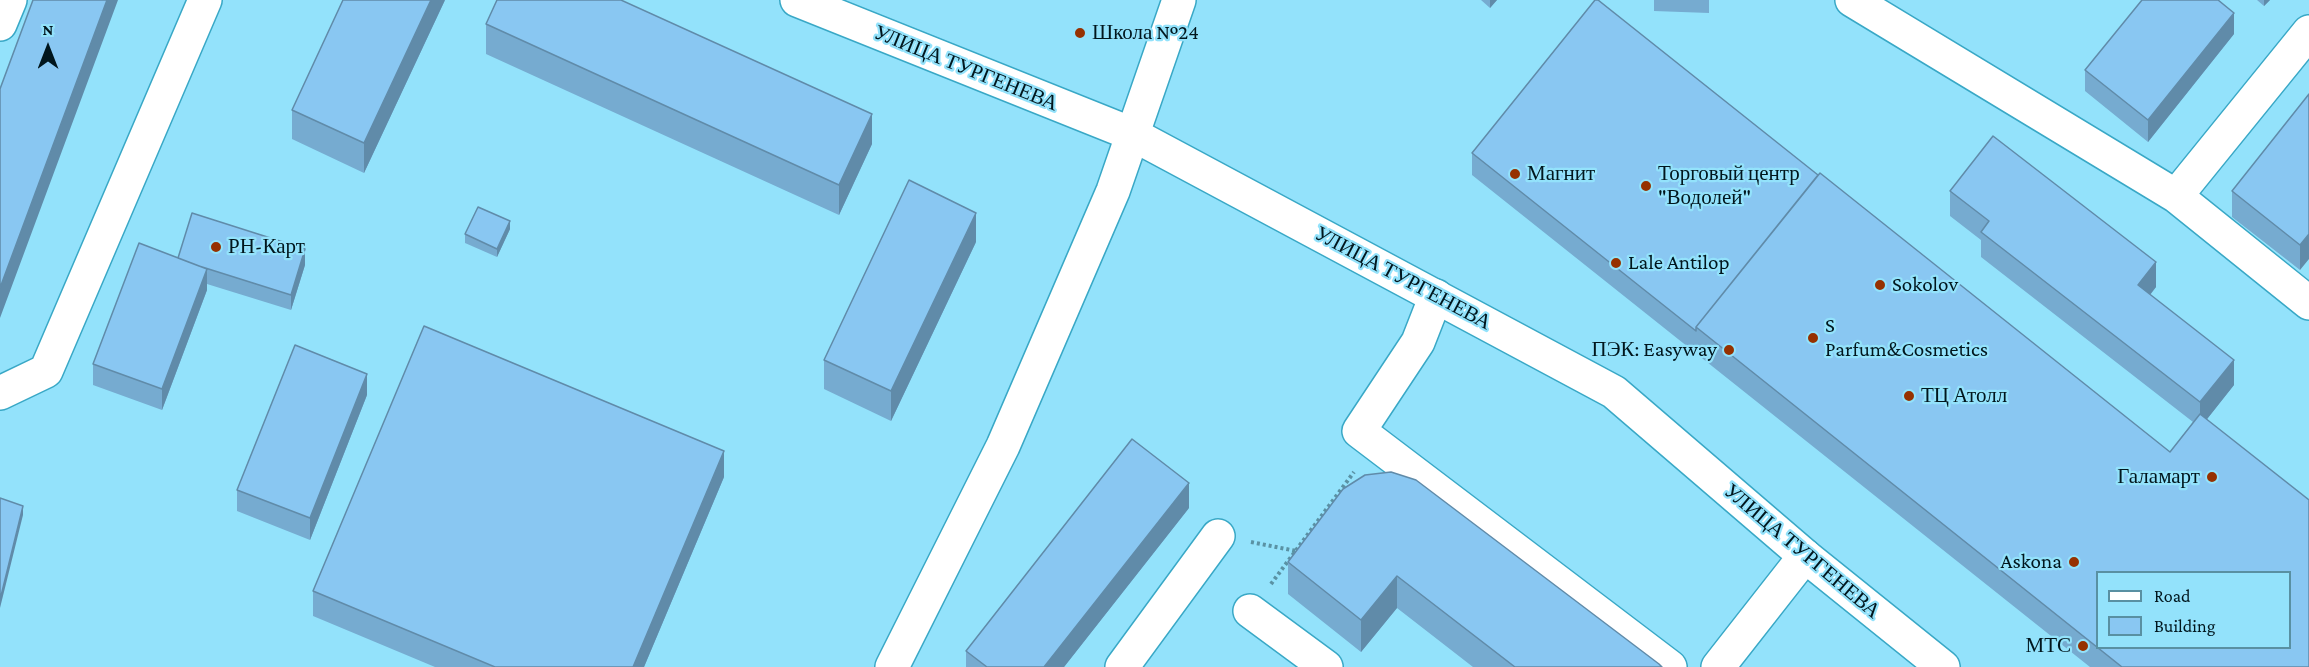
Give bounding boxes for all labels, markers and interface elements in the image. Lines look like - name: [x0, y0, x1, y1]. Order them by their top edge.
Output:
- north arrow: [18, 18, 78, 78]
- street label: УЛИЦА ТУРГЕНЕВА: [870, 20, 1062, 116]
- place label: Школа №24: [1092, 20, 1199, 46]
- text: N: [43, 21, 53, 38]
- marker: Школа №24: [1073, 26, 1087, 40]
- place label: Магнит: [1527, 161, 1595, 187]
- place label: Торговый центр "Водолей": [1658, 161, 1800, 211]
- marker: Магнит: [1508, 167, 1522, 181]
- marker: Торговый центр "Водолей": [1639, 179, 1653, 193]
- street label: УЛИЦА ТУРГЕНЕВА: [1310, 221, 1496, 335]
- place label: РН-Карт: [228, 234, 305, 260]
- marker: РН-Карт: [209, 240, 223, 254]
- place label: Lale Antilop: [1628, 250, 1729, 276]
- marker: Lale Antilop: [1609, 256, 1623, 270]
- place label: Sokolov: [1892, 272, 1958, 298]
- marker: Sokolov: [1873, 278, 1887, 292]
- place label: S Parfum&Cosmetics: [1825, 313, 1988, 363]
- marker: S Parfum&Cosmetics: [1806, 331, 1820, 345]
- place label: ПЭК: Easyway: [1592, 337, 1717, 363]
- marker: ПЭК: Easyway: [1722, 343, 1736, 357]
- place label: ТЦ Атолл: [1921, 383, 2007, 409]
- marker: ТЦ Атолл: [1902, 389, 1916, 403]
- place label: Галамарт: [2117, 464, 2200, 490]
- marker: Галамарт: [2205, 470, 2219, 484]
- street label: УЛИЦА ТУРГЕНЕВА: [1719, 478, 1885, 624]
- place label: Askona: [2001, 549, 2062, 575]
- marker: Askona: [2067, 555, 2081, 569]
- legend: [2096, 571, 2291, 649]
- text: Road: [2154, 586, 2191, 606]
- text: Building: [2154, 616, 2215, 636]
- place label: МТС: [2025, 633, 2071, 659]
- marker: МТС: [2076, 639, 2090, 653]

